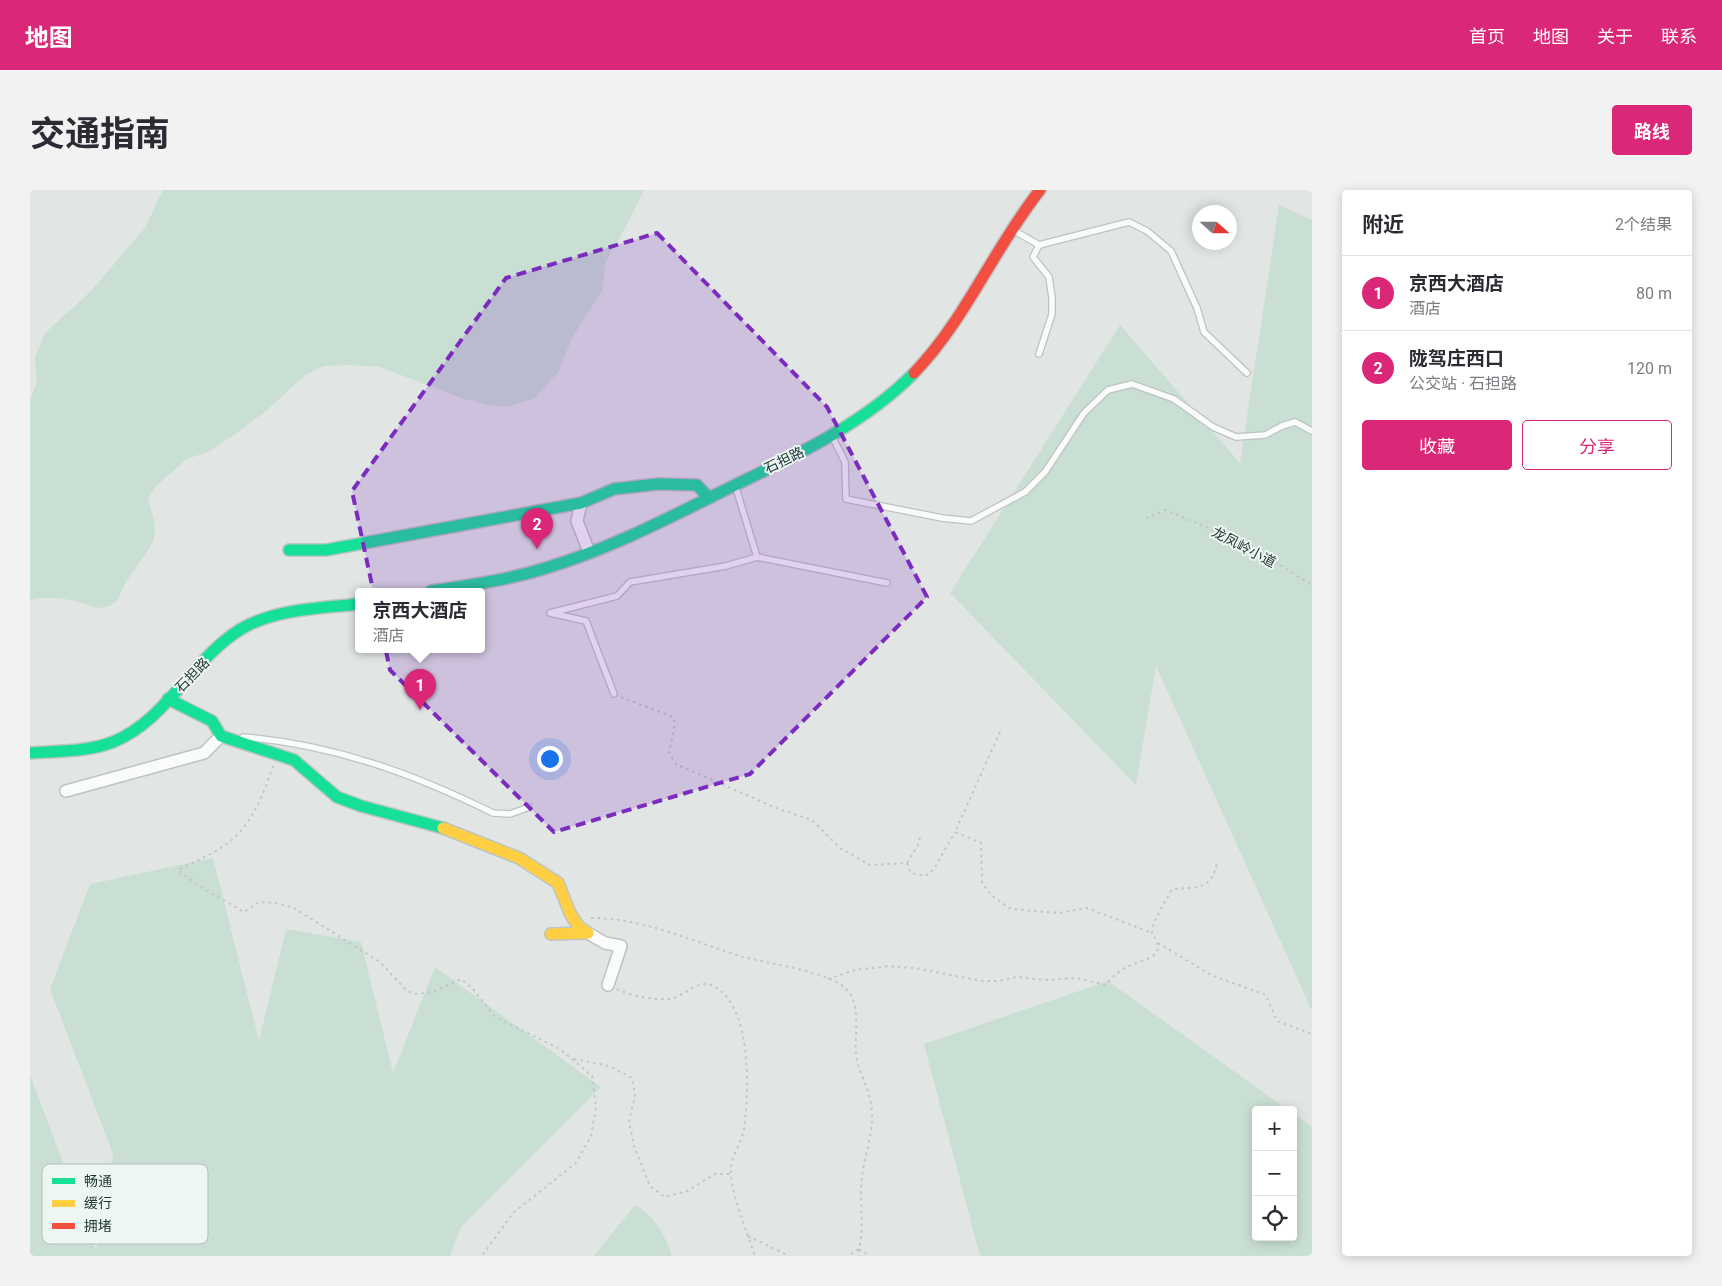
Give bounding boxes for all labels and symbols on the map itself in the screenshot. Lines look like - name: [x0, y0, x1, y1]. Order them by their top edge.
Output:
- north arrow: [1192, 205, 1237, 250]
- street label: 石担路: [762, 444, 806, 476]
- pin: 2: [521, 508, 553, 549]
- street label: 龙凤岭小道: [1209, 524, 1279, 570]
- street label: 石担路: [172, 654, 212, 696]
- pin: 1: [404, 669, 436, 710]
- your location: [537, 746, 563, 772]
- legend: [42, 1164, 208, 1244]
- text: 畅通: [84, 1173, 112, 1189]
- text: 缓行: [84, 1195, 112, 1211]
- text: 拥堵: [84, 1218, 112, 1234]

